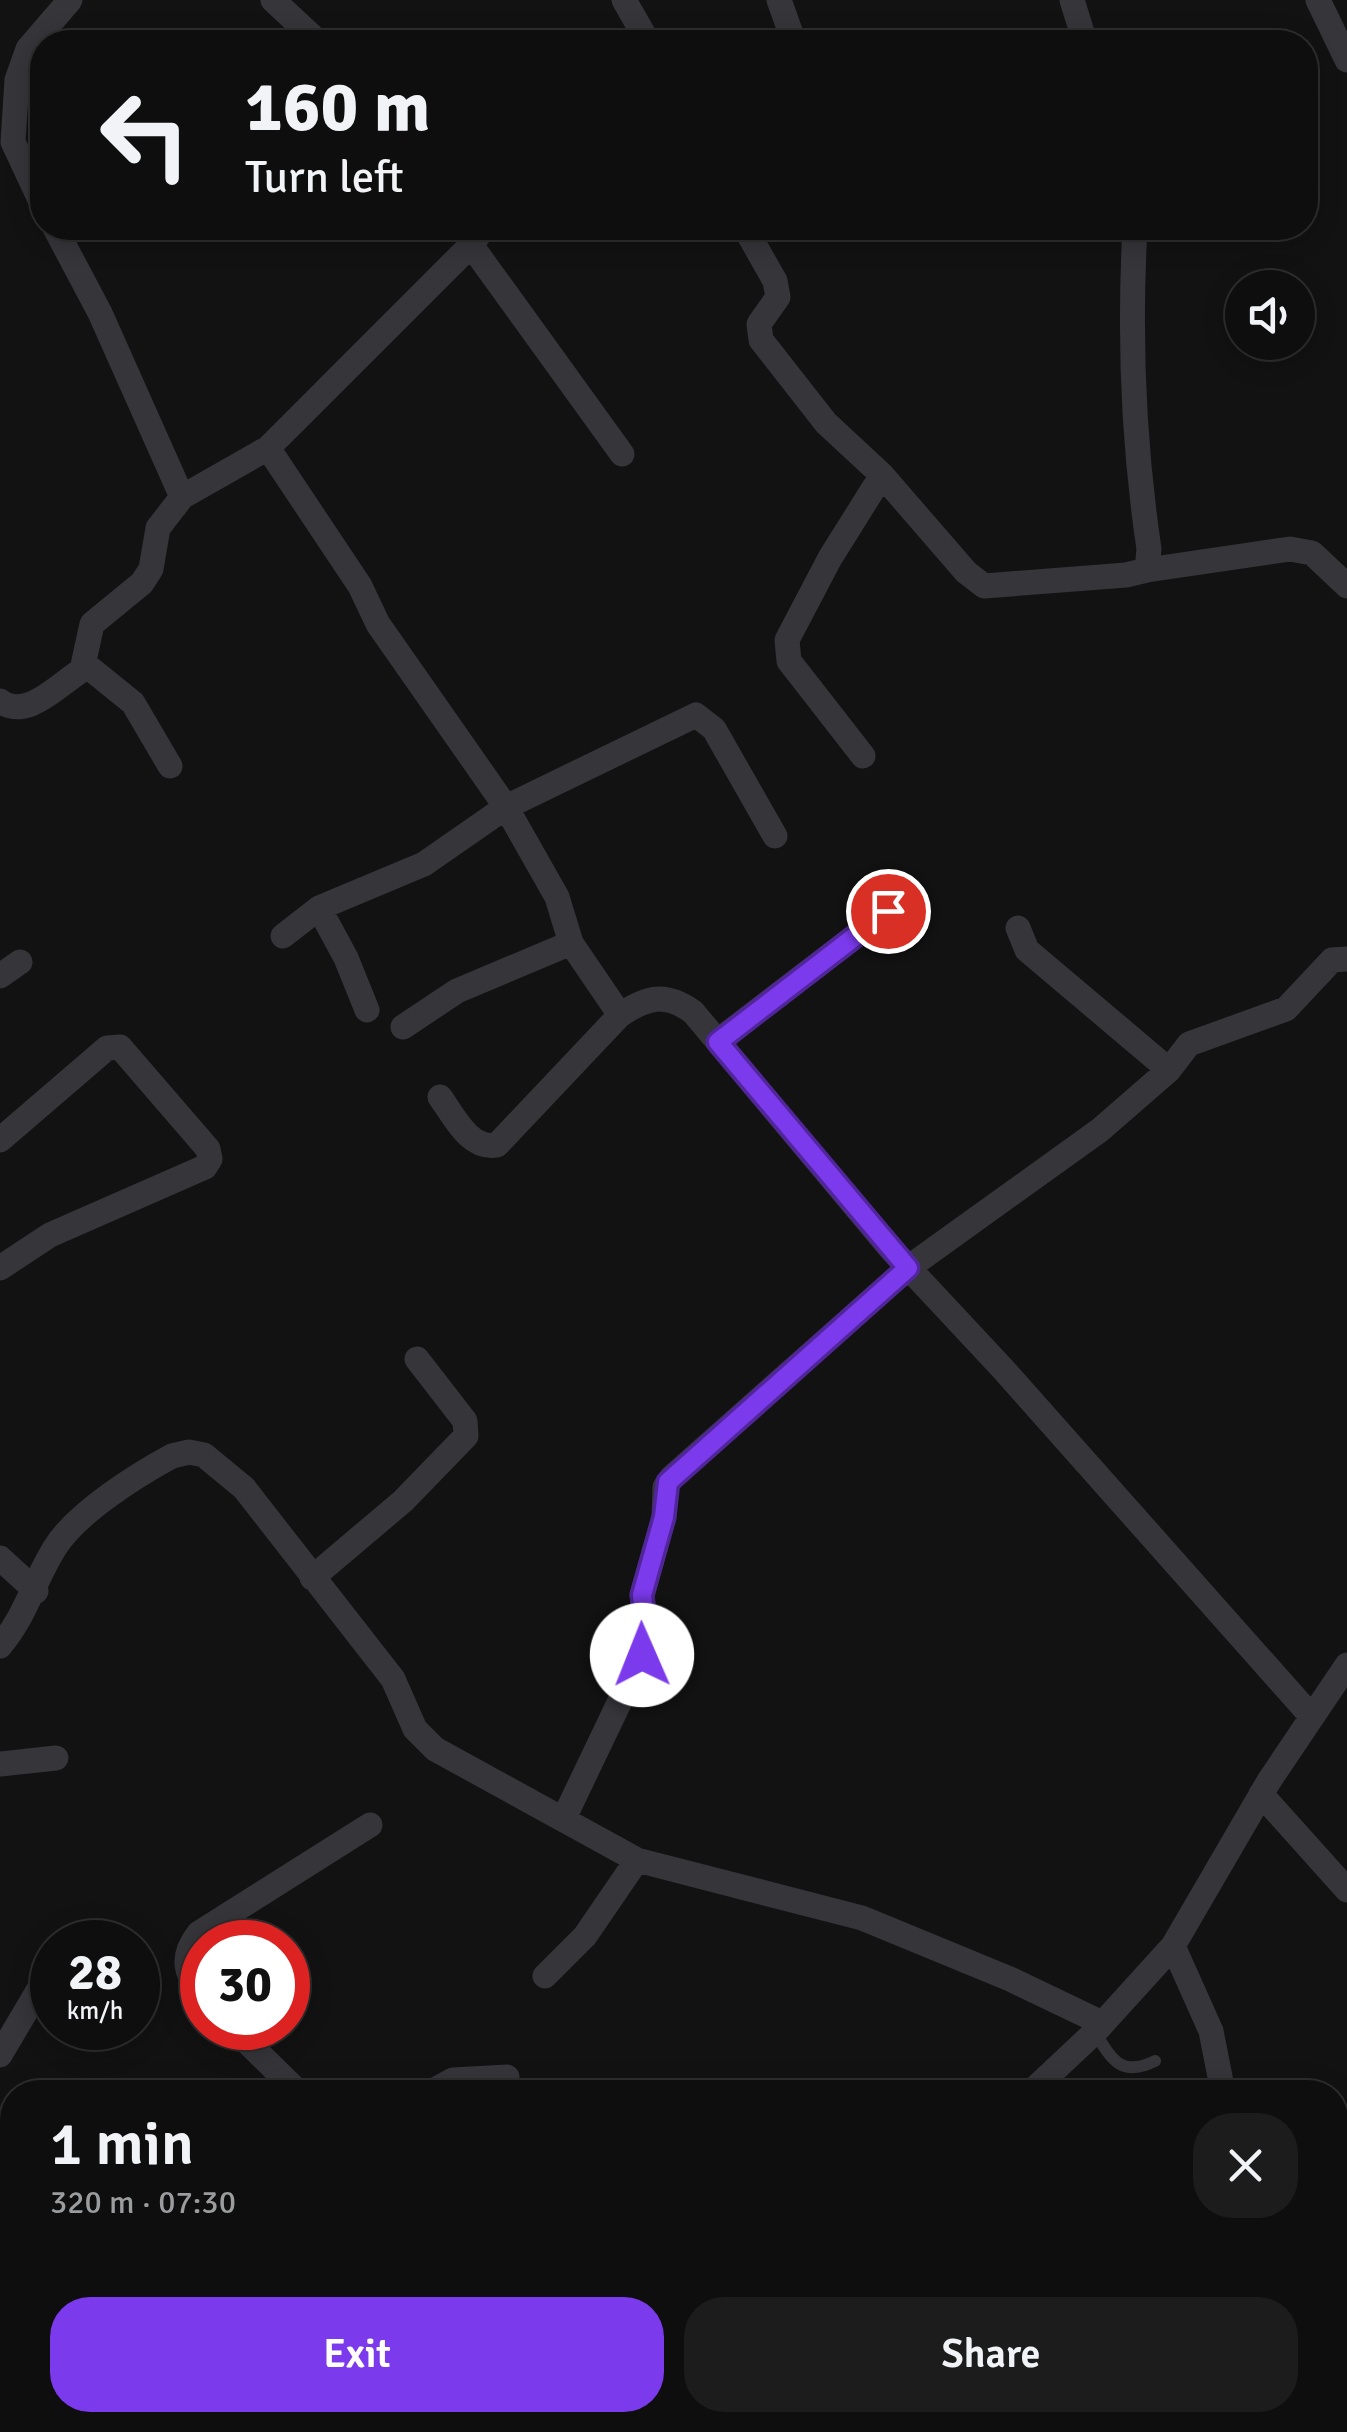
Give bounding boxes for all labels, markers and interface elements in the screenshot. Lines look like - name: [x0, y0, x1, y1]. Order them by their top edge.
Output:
- text: 160 m: [245, 64, 430, 150]
- icon: left: [80, 70, 210, 200]
- text: Turn left: [245, 150, 404, 205]
- map controls: [1225, 270, 1315, 360]
- button: sound: [1225, 270, 1315, 360]
- pin: [846, 869, 931, 954]
- icon: arrive: [861, 884, 916, 939]
- position arrow: [590, 1603, 694, 1707]
- speed limit sign: 30: [180, 1920, 310, 2050]
- text: 28: [68, 1942, 122, 2004]
- text: km/h: [67, 1995, 123, 2026]
- text: 1 min: [50, 2108, 194, 2182]
- button: close: [1193, 2113, 1298, 2218]
- text: 320 m · 07:30: [50, 2183, 236, 2222]
- button: Exit: [50, 2297, 664, 2412]
- button: Share: [684, 2297, 1298, 2412]

